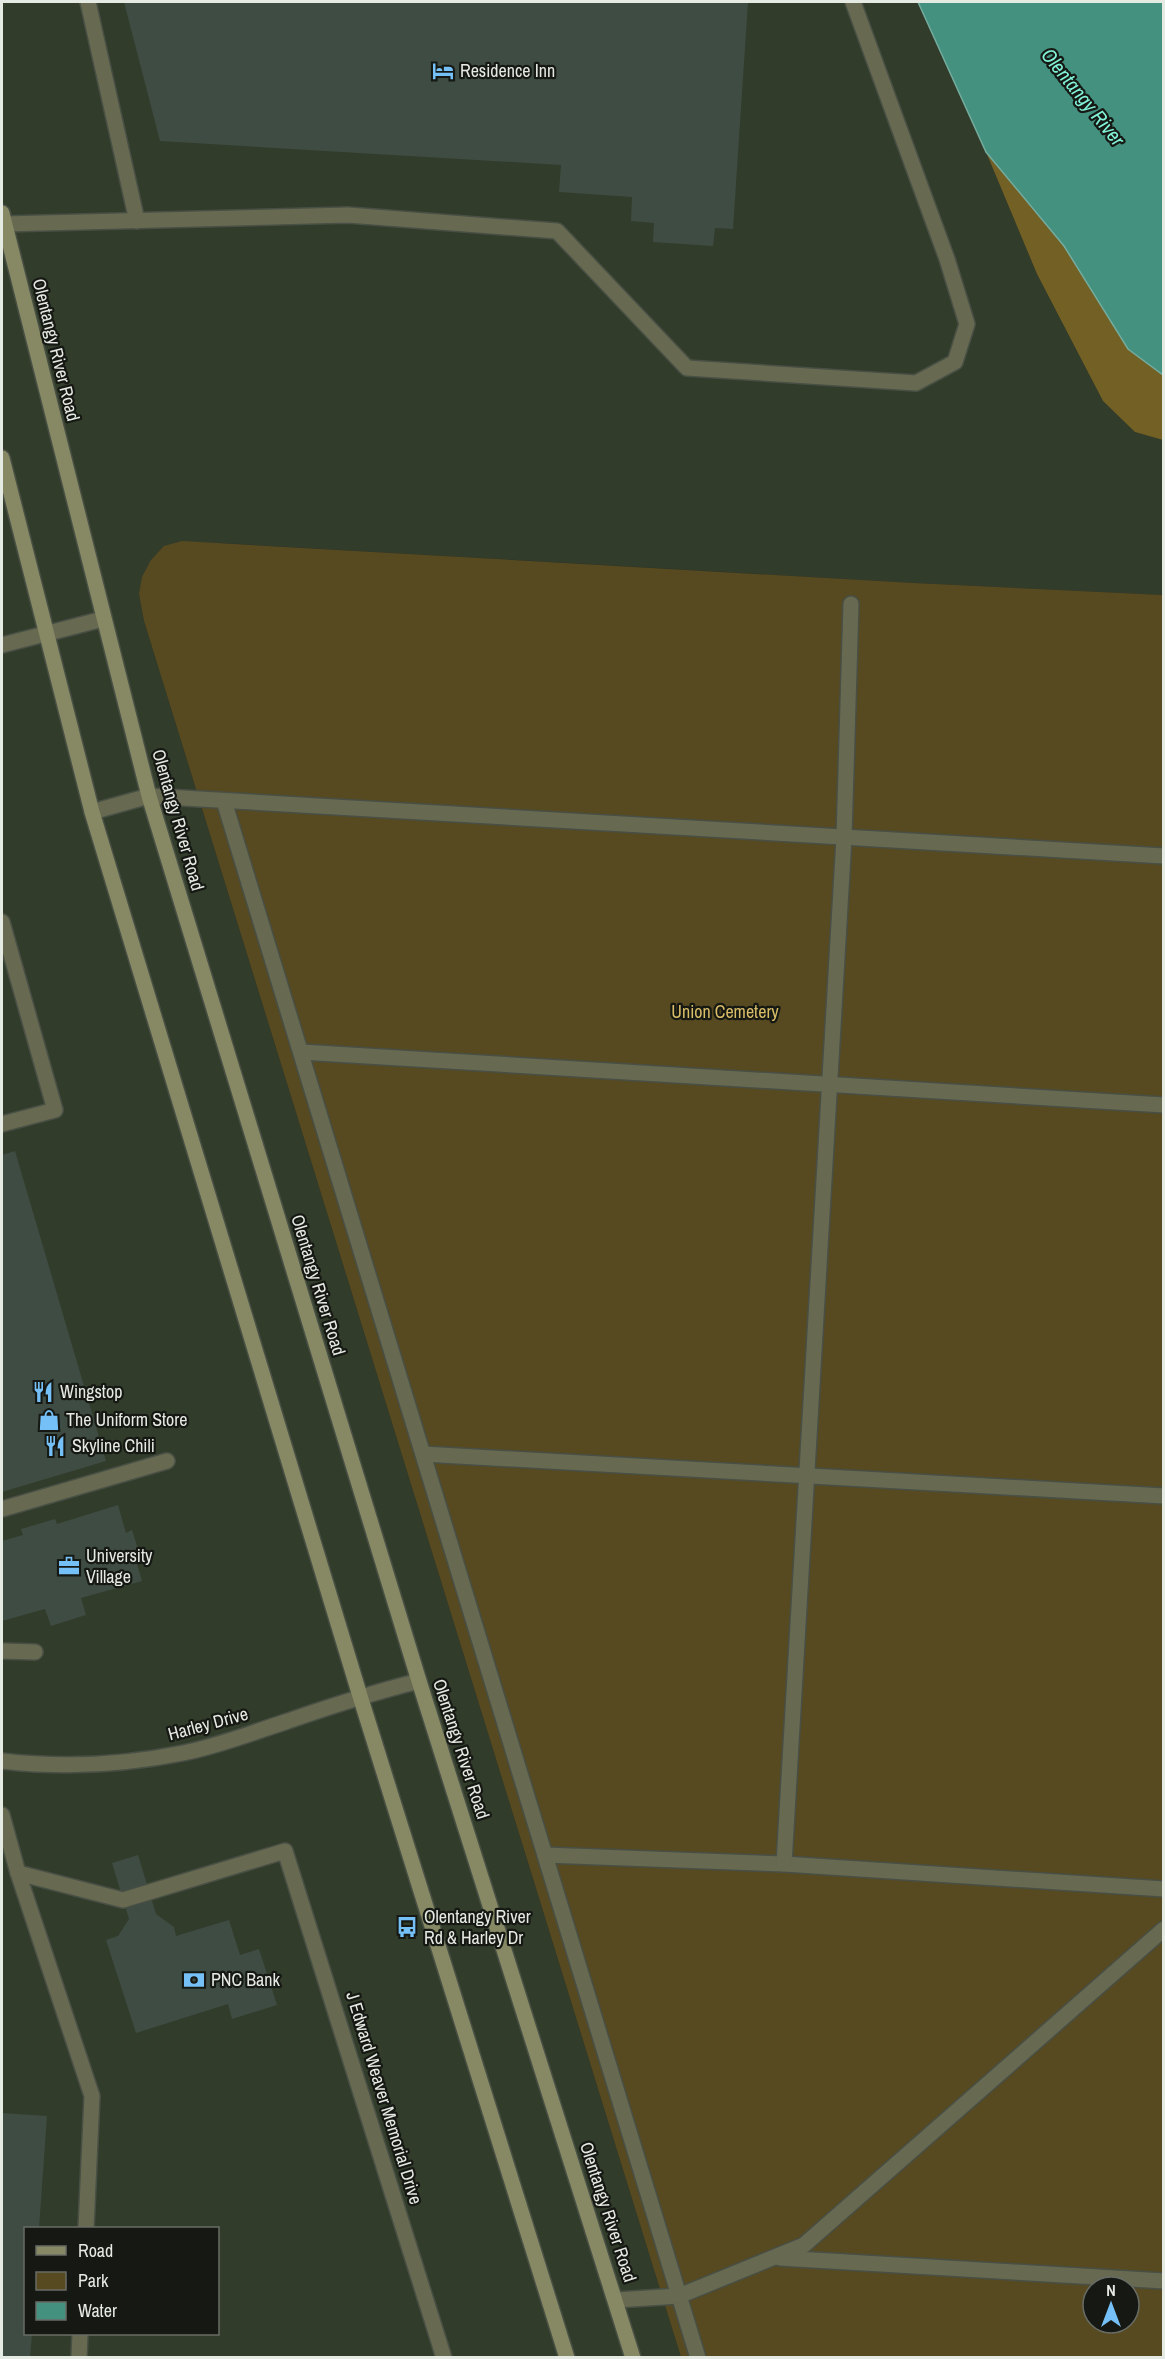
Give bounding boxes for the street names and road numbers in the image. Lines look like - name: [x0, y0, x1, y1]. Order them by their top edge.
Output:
- street label: Olentangy River Road: [27, 276, 86, 424]
- street label: Olentangy River Road: [146, 746, 211, 894]
- street label: Olentangy River Road: [285, 1211, 352, 1358]
- street label: Olentangy River Road: [427, 1676, 496, 1822]
- street label: Harley Drive: [165, 1701, 251, 1746]
- street label: J Edward Weaver Memorial Drive: [340, 1988, 429, 2207]
- street label: Olentangy River Road: [574, 2139, 643, 2285]

